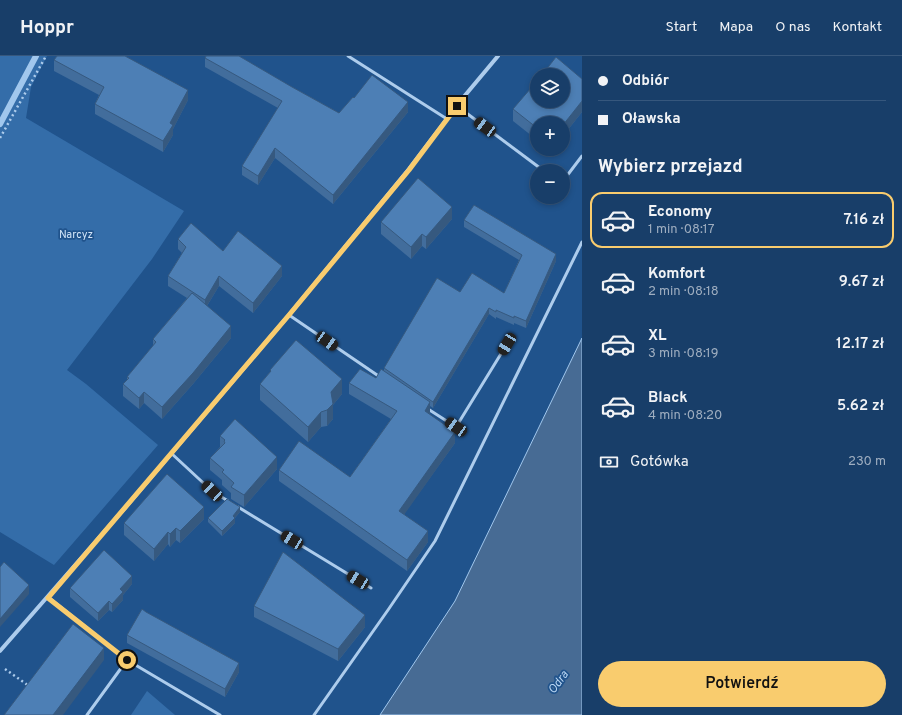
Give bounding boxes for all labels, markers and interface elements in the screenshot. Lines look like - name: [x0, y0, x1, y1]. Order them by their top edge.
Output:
- text: Hoppr: [20, 16, 74, 40]
- text: Start: [665, 19, 697, 36]
- text: Mapa: [719, 19, 753, 36]
- text: O nas: [775, 19, 811, 36]
- text: Kontakt: [833, 19, 882, 36]
- map controls: [530, 68, 570, 204]
- button: layers: [530, 68, 570, 108]
- text: Odbiór: [622, 72, 669, 91]
- route end: [448, 97, 466, 115]
- text: Oławska: [622, 110, 681, 129]
- car: [472, 115, 498, 139]
- button: +: [530, 116, 570, 156]
- text: Wybierz przejazd: [598, 156, 743, 179]
- button: −: [530, 164, 570, 204]
- icon: car: [600, 202, 636, 238]
- text: Economy: [648, 203, 712, 222]
- text: 7.16 zł: [843, 211, 884, 230]
- text: 1 min · 08:17: [648, 222, 714, 238]
- park label: Narcyz: [59, 228, 93, 242]
- icon: car: [600, 264, 636, 300]
- text: Komfort: [648, 265, 705, 284]
- text: 9.67 zł: [839, 273, 884, 292]
- text: 2 min · 08:18: [648, 284, 719, 300]
- icon: car: [600, 326, 636, 362]
- text: XL: [648, 327, 666, 346]
- car: [314, 329, 340, 353]
- car: [496, 331, 518, 357]
- text: 12.17 zł: [836, 335, 884, 354]
- text: 3 min · 08:19: [648, 346, 718, 362]
- icon: car: [600, 388, 636, 424]
- text: Black: [648, 389, 688, 408]
- text: 5.62 zł: [837, 397, 884, 416]
- text: 4 min · 08:20: [648, 408, 722, 424]
- car: [443, 415, 469, 439]
- icon: cash: [598, 451, 620, 473]
- text: Gotówka: [630, 453, 689, 472]
- text: 230 m: [848, 454, 886, 470]
- car: [199, 478, 225, 504]
- car: [279, 529, 305, 551]
- car: [345, 569, 371, 591]
- route start: [118, 651, 136, 669]
- button: Potwierdź: [598, 661, 886, 707]
- water label: Odra: [545, 667, 573, 697]

